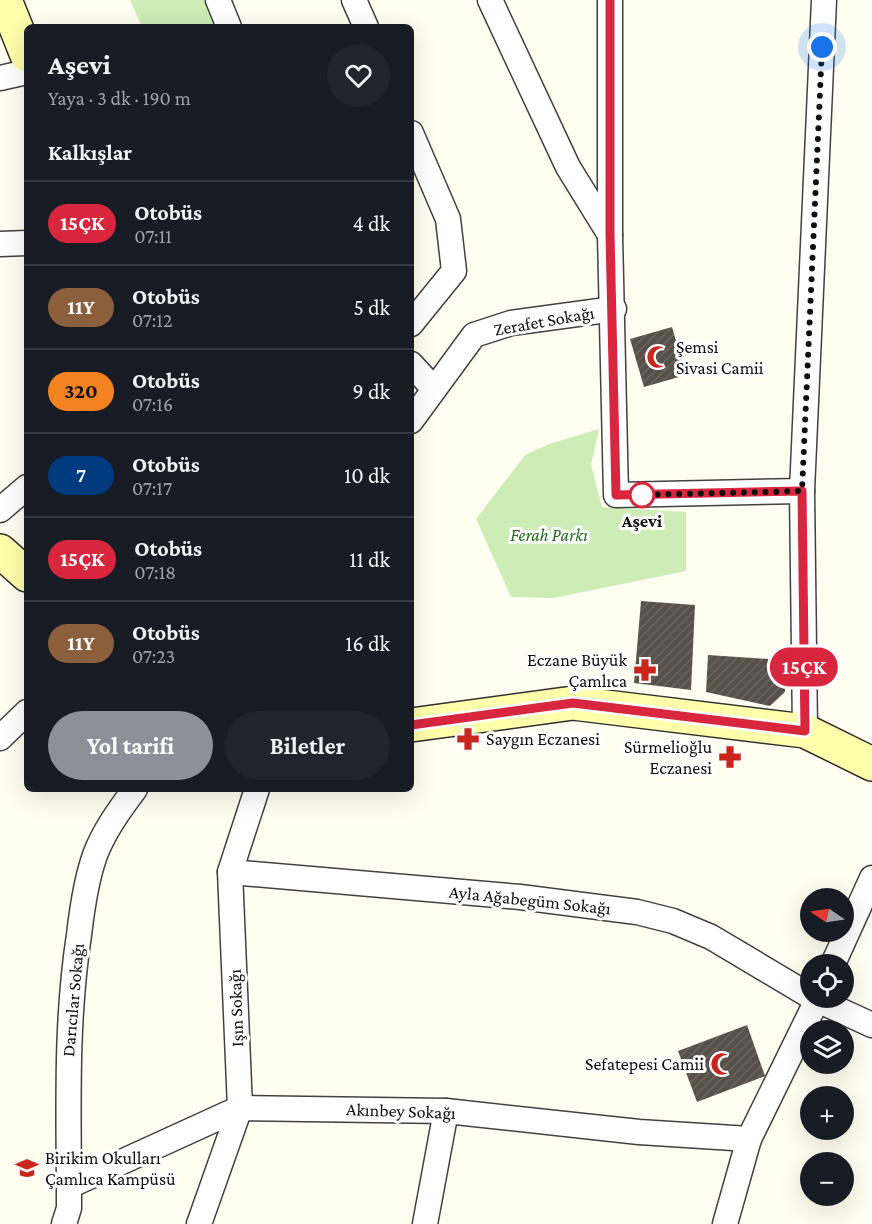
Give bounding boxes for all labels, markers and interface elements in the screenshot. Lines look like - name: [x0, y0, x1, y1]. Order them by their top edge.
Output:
- your location: [807, 32, 837, 62]
- button: heart: [327, 44, 390, 107]
- text: Aşevi: [48, 49, 111, 80]
- text: Yaya · 3 dk · 190 m: [48, 87, 191, 109]
- text: Kalkışlar: [48, 140, 132, 165]
- text: Otobüs: [134, 200, 202, 225]
- text: 15ÇK: [60, 211, 104, 235]
- text: 4 dk: [353, 211, 390, 236]
- text: 07:11: [134, 225, 172, 247]
- text: Otobüs: [132, 284, 200, 309]
- text: 11Y: [67, 295, 95, 319]
- text: 5 dk: [353, 295, 390, 320]
- street label: Zerafet Sokağı: [492, 302, 596, 340]
- text: 07:12: [132, 309, 173, 331]
- place label: Şemsi Sivasi Camii: [676, 337, 764, 378]
- mosque icon: Şemsi Sivasi Camii: [645, 344, 671, 370]
- text: Otobüs: [132, 368, 200, 393]
- text: 320: [64, 379, 98, 403]
- text: 9 dk: [353, 379, 390, 404]
- text: 07:16: [132, 393, 173, 415]
- text: Otobüs: [132, 452, 200, 477]
- text: 7: [76, 463, 86, 487]
- text: 10 dk: [344, 463, 390, 488]
- text: 07:17: [132, 477, 172, 499]
- marker: Aşevi: [629, 482, 655, 508]
- place label: Aşevi: [621, 511, 663, 531]
- park label: Ferah Parkı: [510, 525, 588, 545]
- text: Otobüs: [134, 536, 202, 561]
- text: 15ÇK: [60, 547, 104, 571]
- text: 11 dk: [349, 547, 390, 572]
- text: 07:18: [134, 561, 176, 583]
- text: Otobüs: [132, 620, 200, 645]
- text: 11Y: [67, 631, 95, 655]
- text: 16 dk: [345, 631, 390, 656]
- text: 07:23: [132, 645, 175, 667]
- line badge: 15ÇK: [762, 648, 846, 686]
- place label: Eczane Büyük Çamlıca: [527, 650, 627, 691]
- text: 15ÇK: [782, 655, 826, 679]
- pharmacy icon: Eczane Büyük Çamlıca: [632, 657, 658, 683]
- button: Yol tarifi: [48, 711, 213, 780]
- button: Biletler: [225, 711, 390, 780]
- pharmacy icon: Saygın Eczanesi: [455, 726, 481, 752]
- place label: Saygın Eczanesi: [486, 729, 600, 749]
- place label: Sürmelioğlu Eczanesi: [624, 737, 712, 778]
- pharmacy icon: Sürmelioğlu Eczanesi: [717, 744, 743, 770]
- street label: Ayla Ağabegüm Sokağı: [448, 882, 612, 918]
- north arrow: [800, 888, 854, 942]
- map controls: [800, 888, 854, 1206]
- street label: Darıcılar Sokağı: [58, 942, 88, 1058]
- button: locate: [800, 954, 854, 1008]
- street label: Işın Sokağı: [225, 968, 247, 1047]
- button: layers: [800, 1020, 854, 1074]
- mosque icon: Sefatepesi Camii: [709, 1051, 735, 1077]
- place label: Sefatepesi Camii: [585, 1054, 704, 1074]
- button: +: [800, 1086, 854, 1140]
- street label: Akınbey Sokağı: [346, 1099, 456, 1123]
- place label: Birikim Okulları Çamlıca Kampüsü: [45, 1148, 176, 1189]
- button: −: [800, 1152, 854, 1206]
- school or university icon: Birikim Okulları Çamlıca Kampüsü: [14, 1155, 40, 1181]

